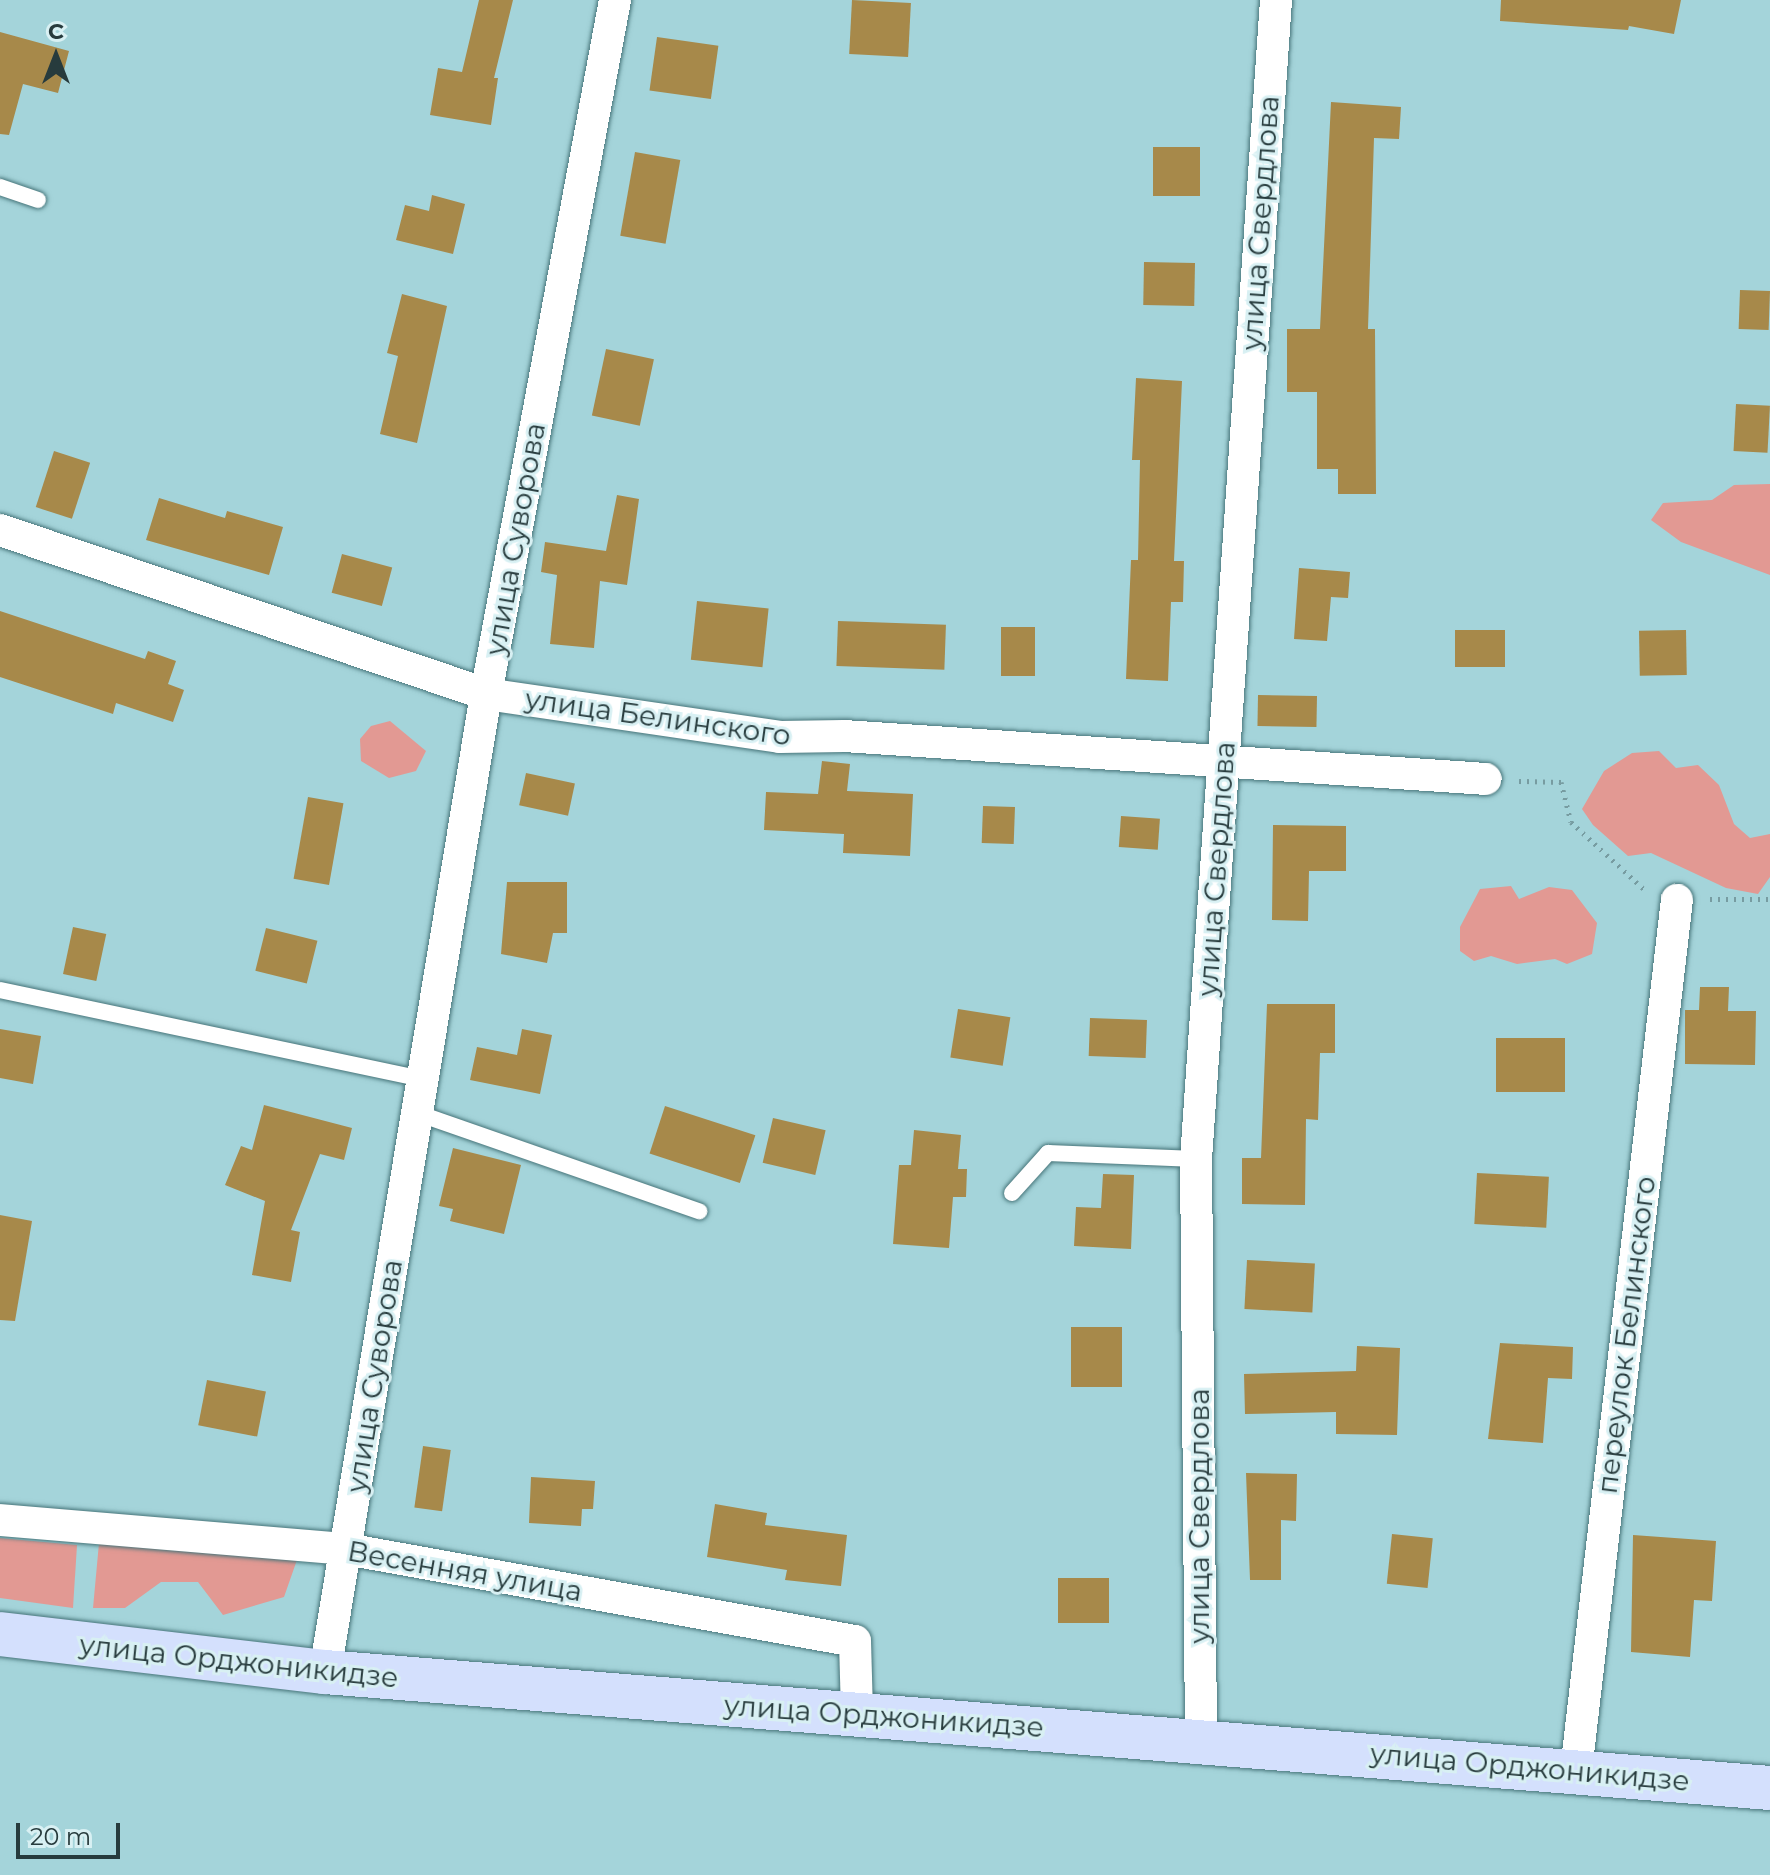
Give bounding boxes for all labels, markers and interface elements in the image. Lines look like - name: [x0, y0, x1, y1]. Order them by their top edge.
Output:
- north arrow: [16, 16, 96, 96]
- text: С: [48, 18, 64, 45]
- street label: улица Свердлова: [1234, 94, 1286, 352]
- street label: улица Суворова: [478, 420, 552, 658]
- street label: улица Белинского: [523, 682, 793, 752]
- street label: улица Свердлова: [1190, 740, 1242, 998]
- street label: переулок Белинского: [1590, 1174, 1662, 1496]
- street label: улица Суворова: [339, 1257, 409, 1495]
- street label: улица Свердлова: [1182, 1388, 1216, 1644]
- street label: Весенняя улица: [345, 1534, 585, 1608]
- street label: улица Орджоникидзе: [78, 1628, 400, 1694]
- street label: улица Орджоникидзе: [723, 1688, 1045, 1744]
- street label: улица Орджоникидзе: [1369, 1736, 1691, 1798]
- scale bar: [20, 1807, 124, 1857]
- text: 20 m: [30, 1822, 91, 1851]

